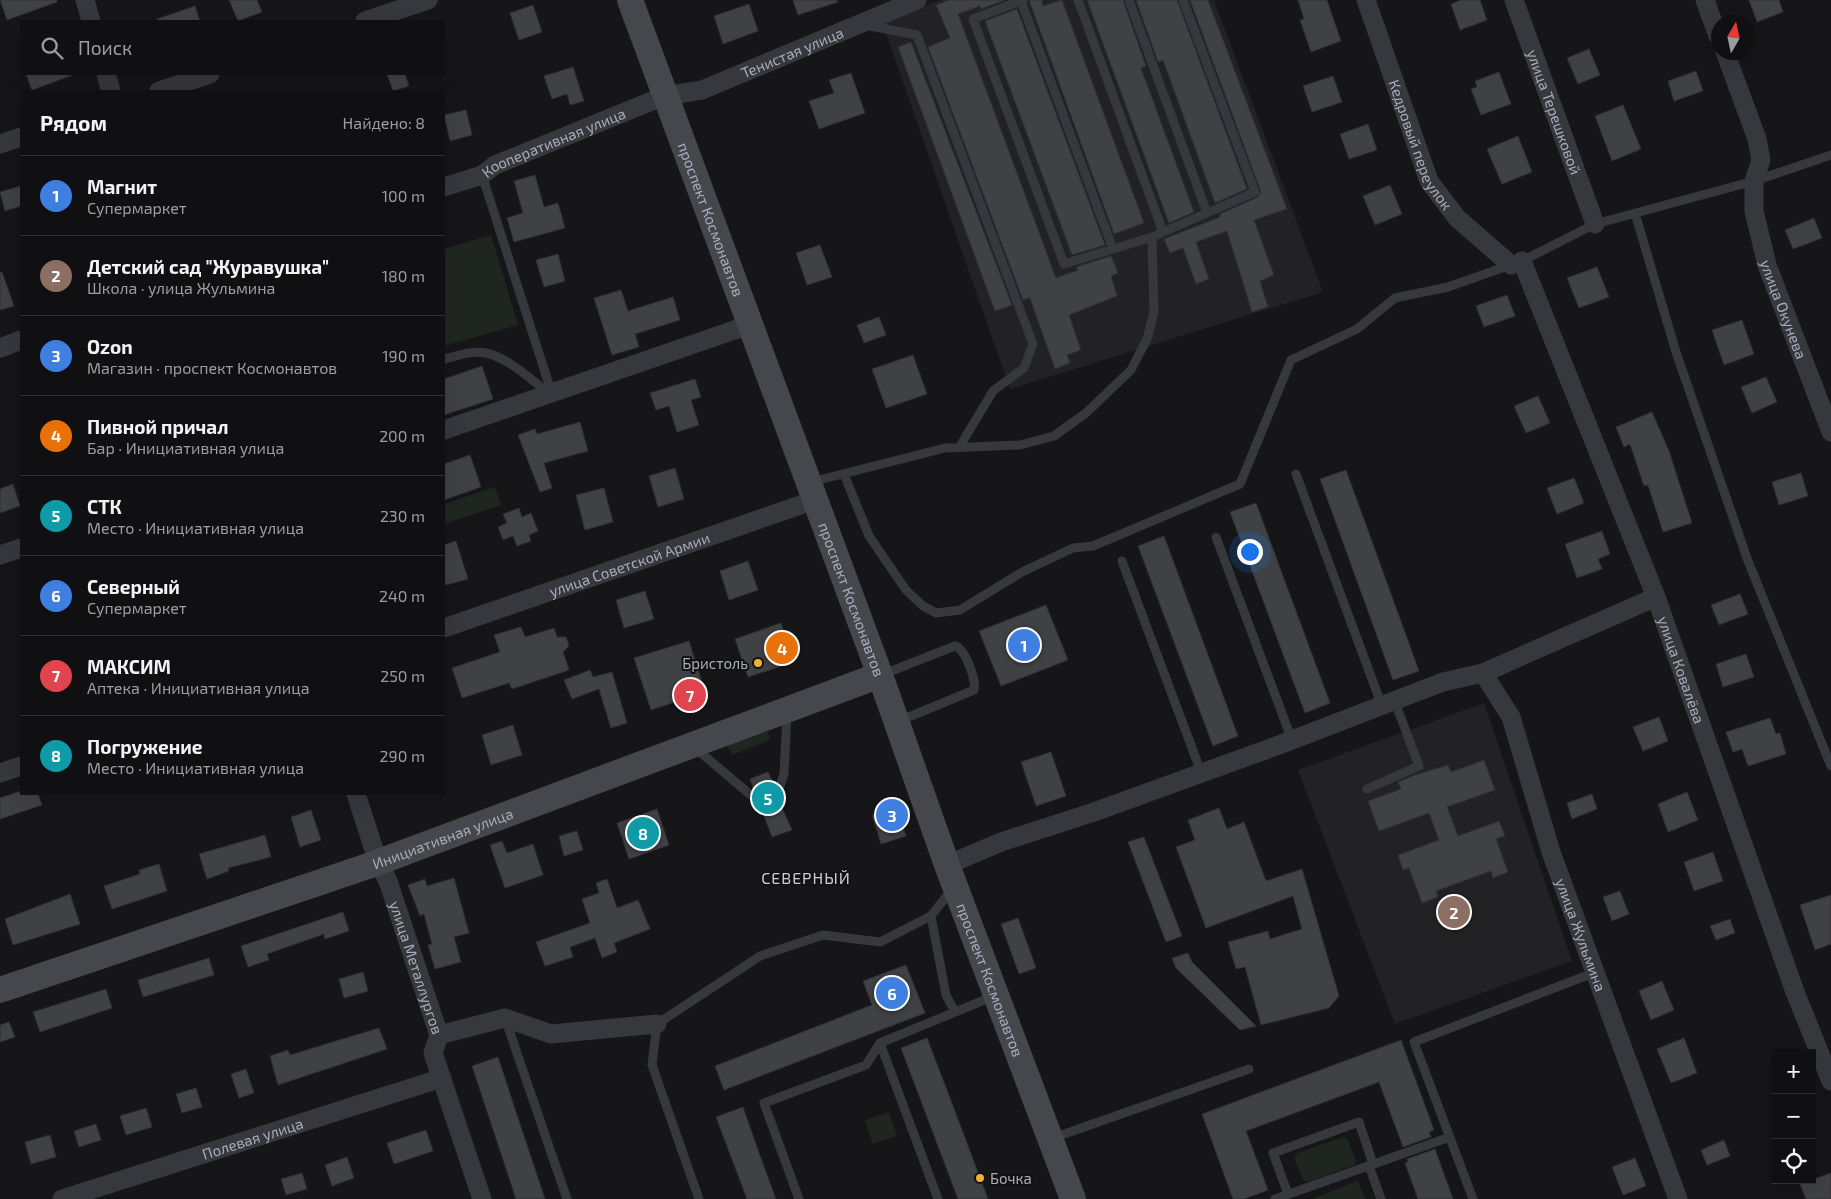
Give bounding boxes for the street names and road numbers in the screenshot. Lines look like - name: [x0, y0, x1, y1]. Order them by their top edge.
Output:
- street label: Тенистая улица: [738, 23, 846, 82]
- street label: улица Терешковой: [1523, 47, 1585, 177]
- street label: Кедровый переулок: [1385, 77, 1456, 213]
- street label: Кооперативная улица: [478, 104, 628, 181]
- street label: проспект Космонавтов: [675, 140, 748, 299]
- street label: улица Окунева: [1756, 258, 1811, 361]
- street label: проспект Космонавтов: [815, 520, 889, 679]
- street label: улица Советской Армии: [547, 528, 712, 601]
- street label: улица Ковалёва: [1654, 614, 1709, 726]
- street label: Инициативная улица: [370, 804, 516, 873]
- street label: улица Жульмина: [1551, 876, 1610, 994]
- street label: улица Металлургов: [385, 899, 447, 1036]
- street label: проспект Космонавтов: [953, 900, 1027, 1059]
- street label: Полевая улица: [200, 1114, 305, 1163]

